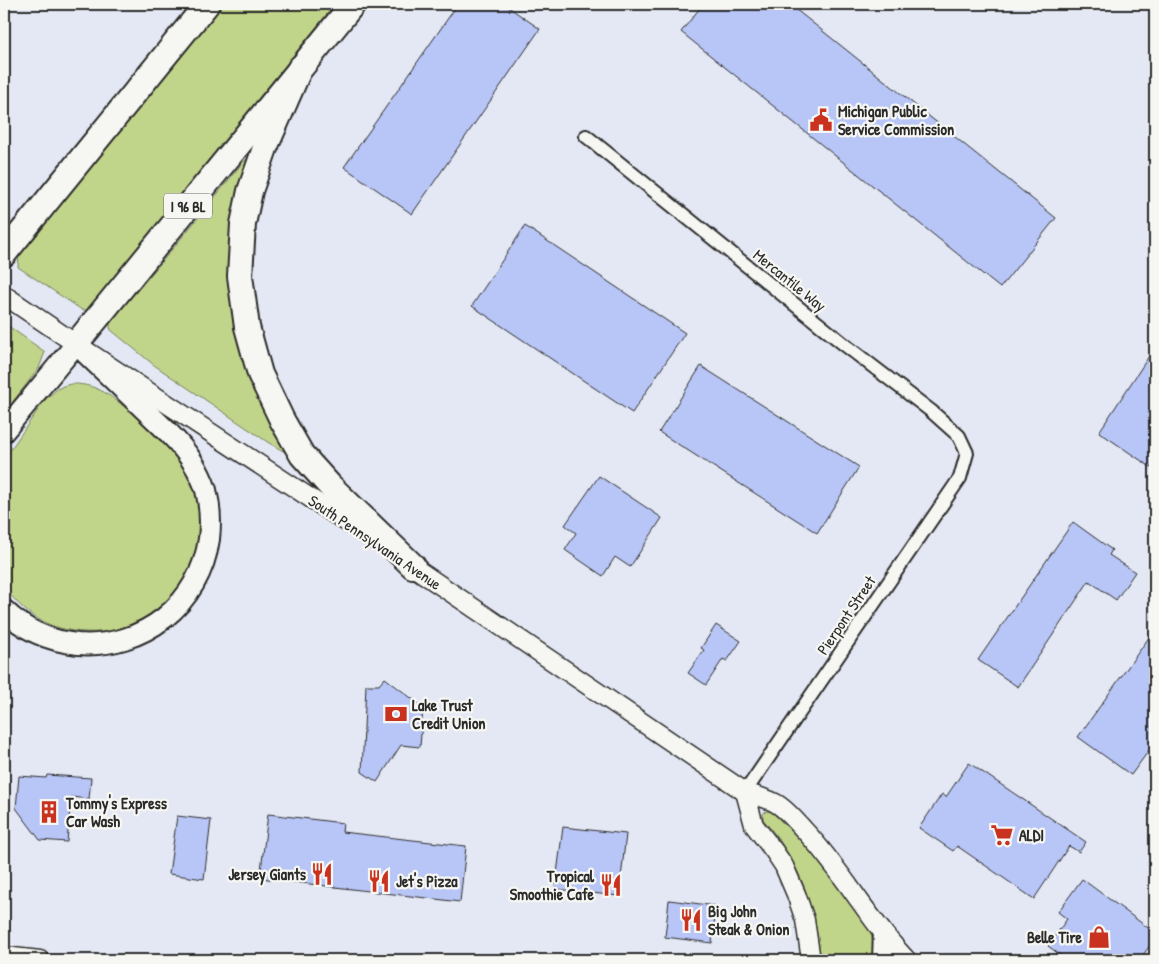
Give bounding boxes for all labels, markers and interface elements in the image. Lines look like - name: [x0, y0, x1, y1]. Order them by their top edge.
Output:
- place label: Michigan Public Service Commission: [838, 100, 954, 140]
- public building icon: Michigan Public Service Commission: [808, 107, 834, 133]
- road number: I 96 BL: [164, 194, 212, 218]
- street label: Mercantile Way: [749, 244, 831, 316]
- street label: South Pennsylvania Avenue: [304, 489, 446, 595]
- street label: Pierpont Street: [811, 571, 881, 659]
- place label: Lake Trust Credit Union: [412, 694, 486, 734]
- bank icon: Lake Trust Credit Union: [383, 701, 409, 727]
- place label: Tommy's Express Car Wash: [65, 792, 168, 832]
- building icon: Tommy's Express Car Wash: [36, 799, 62, 825]
- supermarket icon: ALDI: [989, 822, 1015, 848]
- place label: ALDI: [1019, 824, 1044, 846]
- restaurant icon: Jersey Giants: [309, 861, 335, 887]
- place label: Jersey Giants: [228, 863, 307, 886]
- place label: Tropical Smoothie Cafe: [510, 865, 595, 905]
- restaurant icon: Jet's Pizza: [366, 868, 392, 894]
- place label: Jet's Pizza: [396, 870, 458, 892]
- restaurant icon: Tropical Smoothie Cafe: [598, 872, 624, 898]
- place label: Big John Steak & Onion: [708, 900, 789, 940]
- restaurant icon: Big John Steak & Onion: [678, 907, 704, 933]
- shop icon: Belle Tire: [1086, 924, 1112, 950]
- place label: Belle Tire: [1027, 926, 1083, 948]

